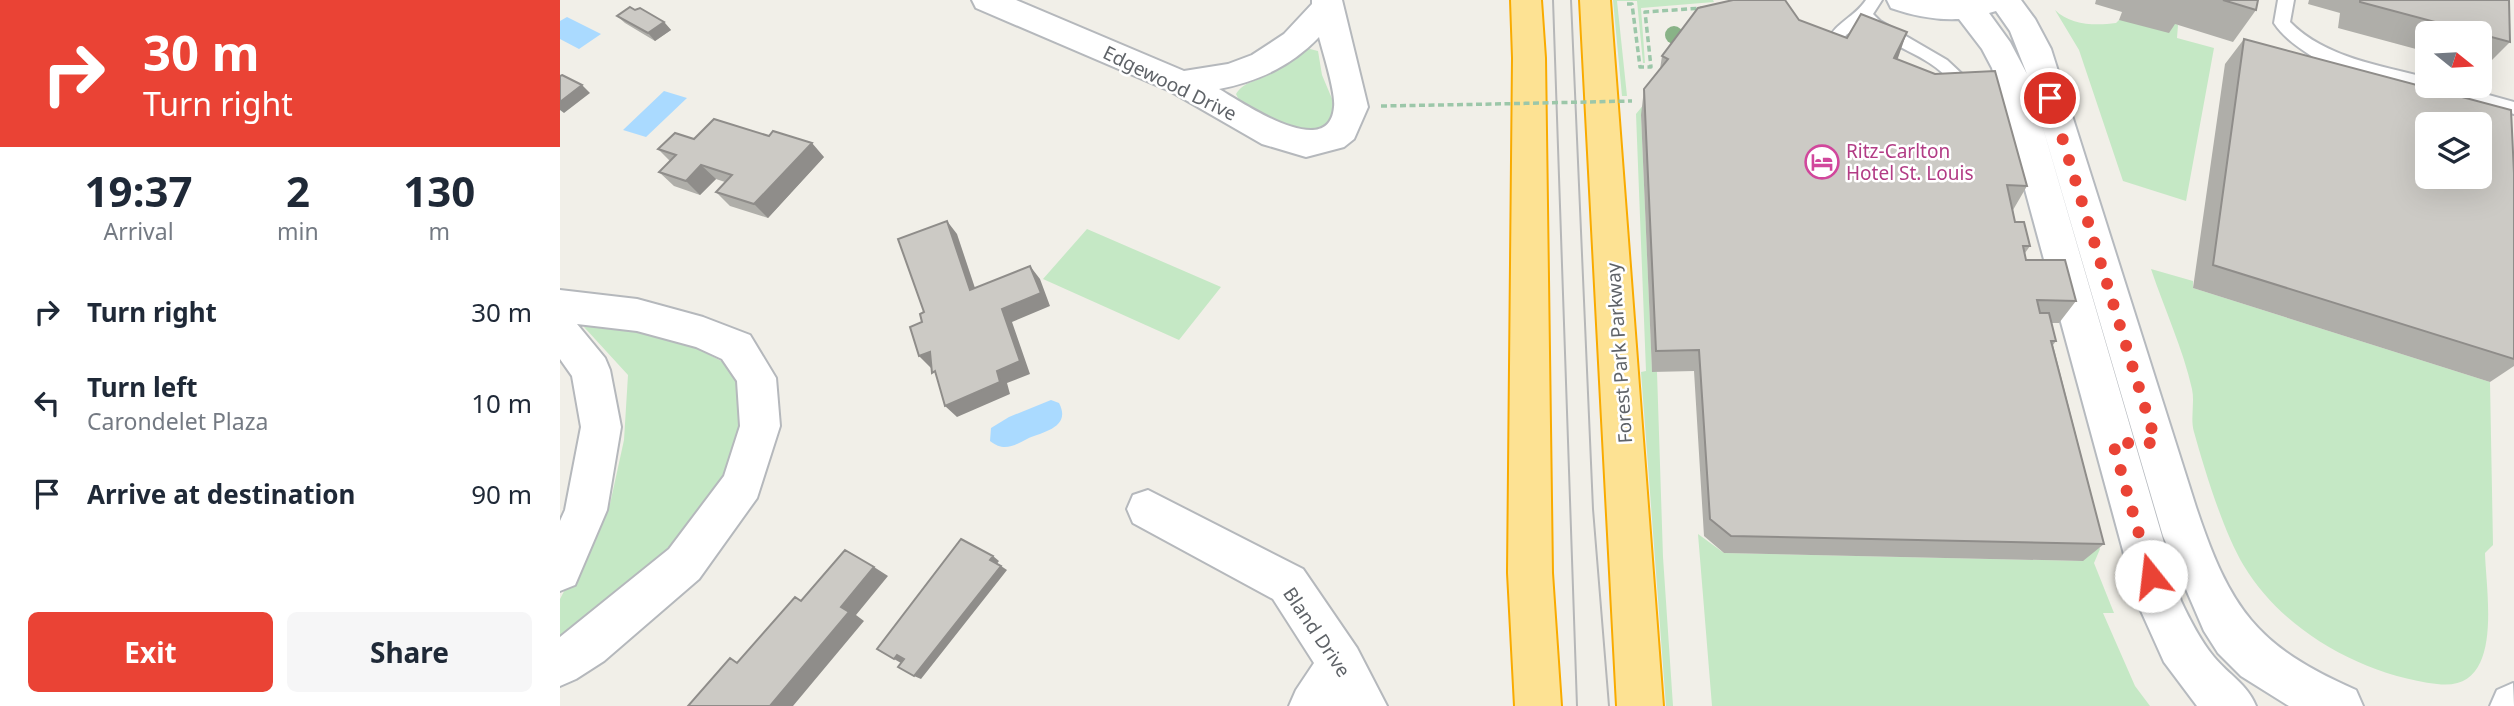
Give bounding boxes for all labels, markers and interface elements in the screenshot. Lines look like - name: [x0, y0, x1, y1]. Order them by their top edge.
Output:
- text: 30 m: [143, 19, 260, 85]
- north arrow: [2415, 21, 2492, 98]
- map controls: [2415, 21, 2492, 189]
- icon: right: [28, 28, 119, 119]
- street label: Edgewood Drive: [1099, 39, 1241, 127]
- pin: [2020, 68, 2080, 128]
- icon: arrive: [2031, 79, 2069, 117]
- text: Turn right: [143, 82, 293, 125]
- button: layers: [2415, 112, 2492, 189]
- place label: Ritz-Carlton Hotel St. Louis: [1846, 138, 1974, 186]
- hotel icon: Ritz-Carlton Hotel St. Louis: [1803, 143, 1841, 181]
- text: 19:37: [85, 162, 192, 219]
- text: 2: [286, 162, 310, 219]
- text: 130: [403, 162, 475, 219]
- text: Arrival: [103, 215, 174, 247]
- text: min: [277, 215, 319, 247]
- text: m: [429, 215, 450, 247]
- street label: Forest Park Parkway: [1600, 262, 1638, 444]
- icon: right: [28, 293, 66, 331]
- text: Turn right: [87, 294, 217, 330]
- text: 30 m: [471, 294, 532, 330]
- text: Turn left: [87, 369, 198, 405]
- icon: left: [28, 384, 66, 422]
- text: 10 m: [471, 385, 532, 421]
- text: Carondelet Plaza: [87, 405, 268, 437]
- icon: arrive: [28, 475, 66, 513]
- text: Arrive at destination: [87, 476, 356, 512]
- text: 90 m: [471, 476, 532, 512]
- position arrow: [2114, 539, 2188, 613]
- street label: Bland Drive: [1277, 582, 1357, 682]
- button: Exit: [28, 612, 273, 692]
- button: Share: [287, 612, 532, 692]

